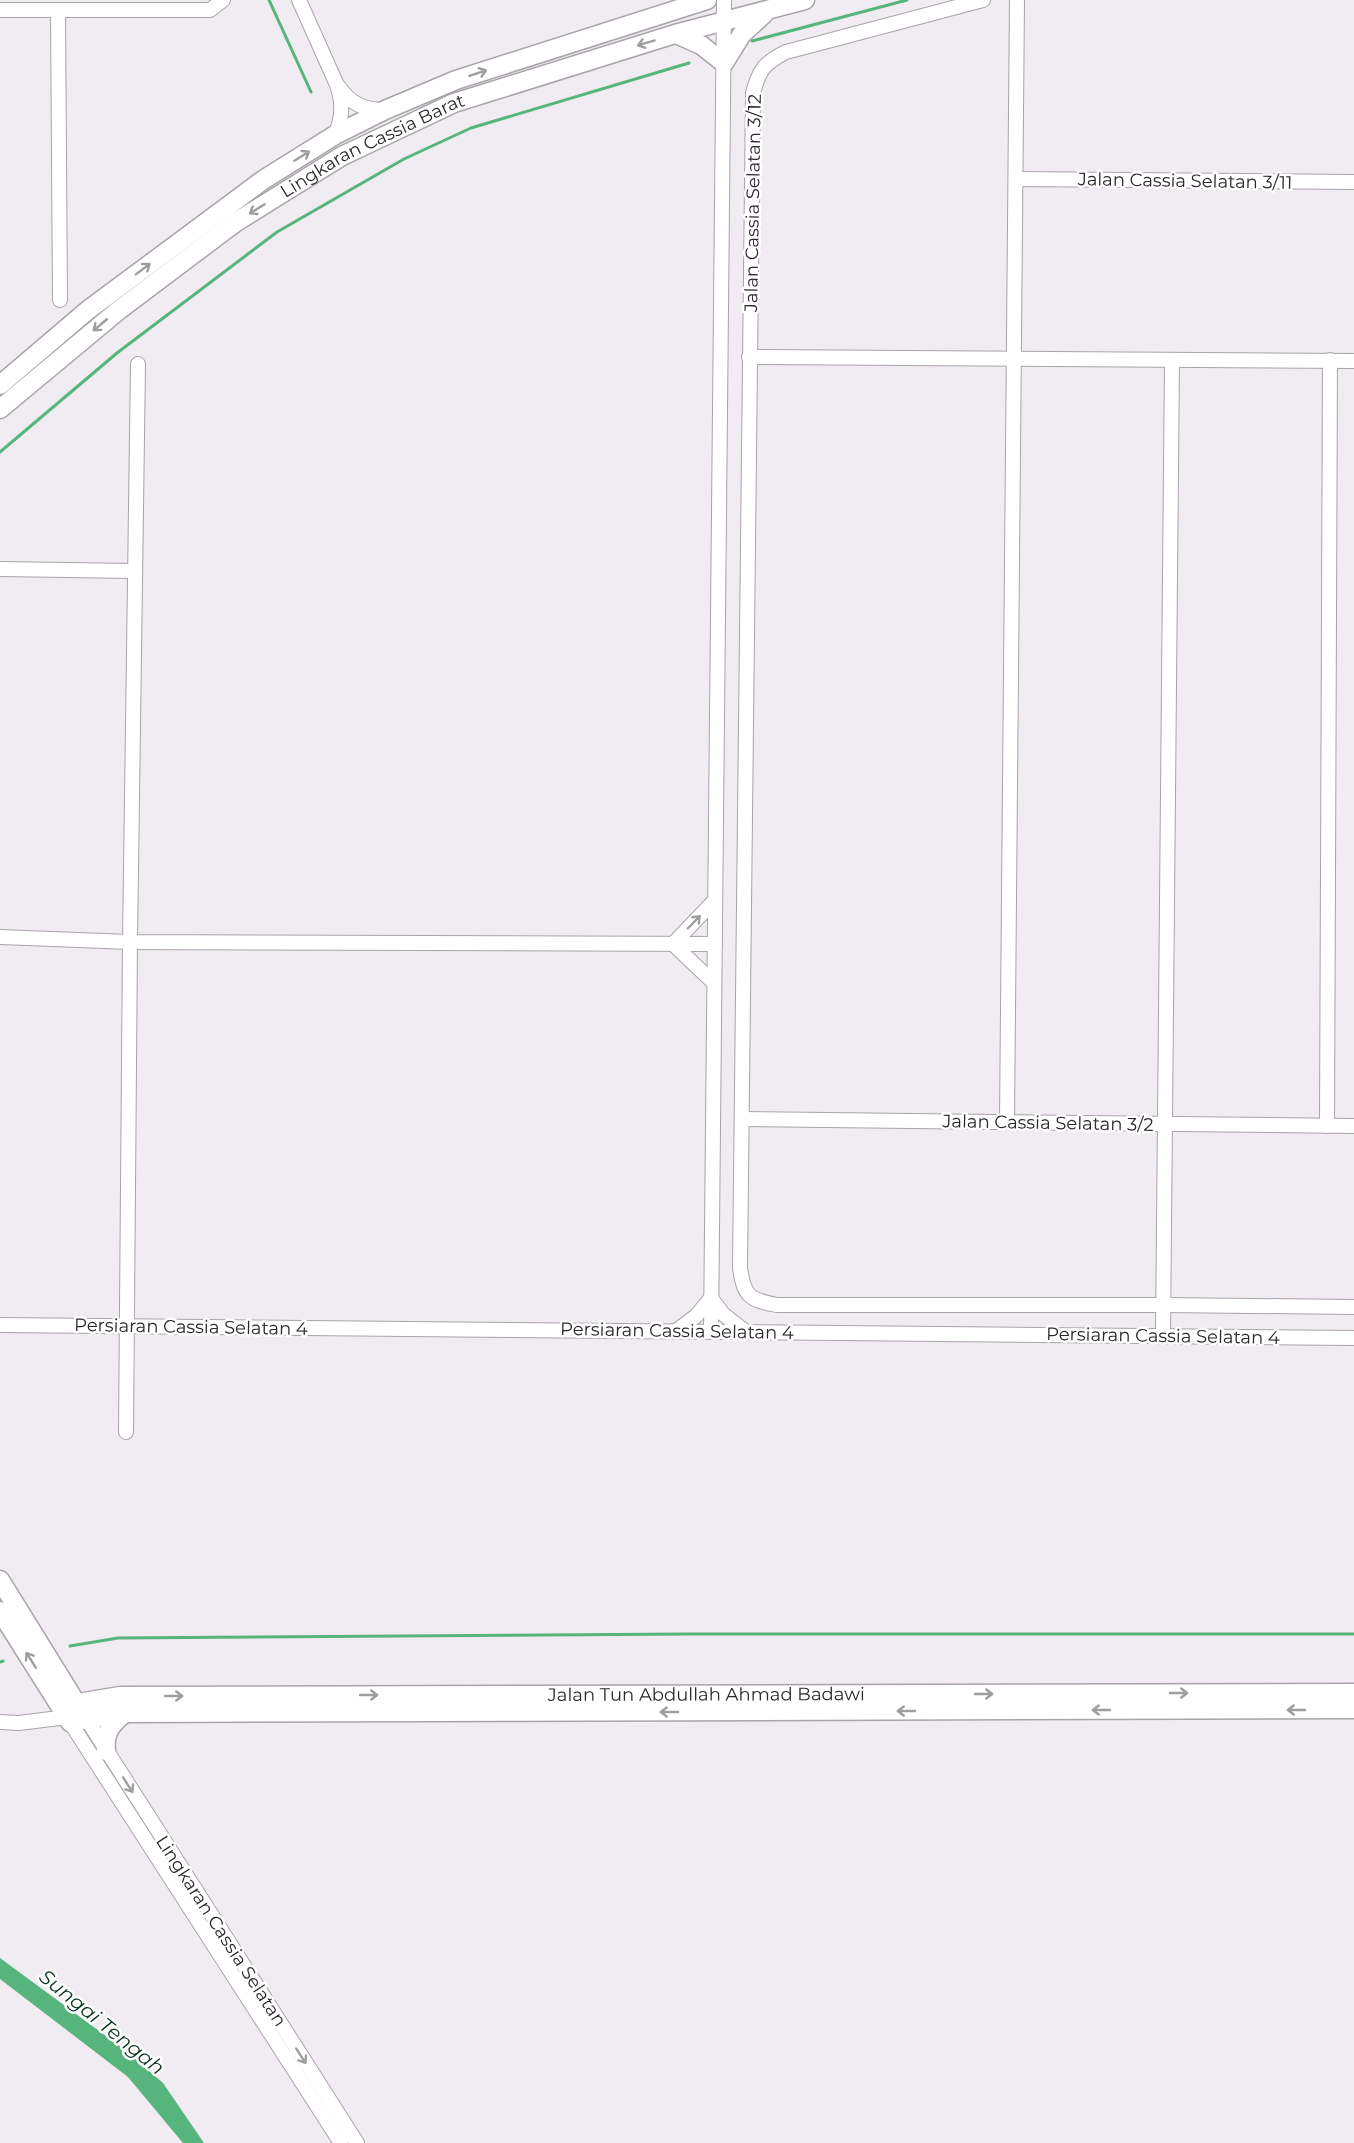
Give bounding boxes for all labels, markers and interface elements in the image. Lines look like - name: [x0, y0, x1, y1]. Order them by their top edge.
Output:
- one-way arrow: [637, 38, 656, 49]
- one-way arrow: [468, 67, 487, 78]
- street label: Lingkaran Cassia Barat: [276, 89, 467, 203]
- street label: Jalan Cassia Selatan 3/12: [740, 94, 766, 313]
- one-way arrow: [293, 149, 310, 161]
- street label: Jalan Cassia Selatan 3/11: [1077, 168, 1292, 194]
- one-way arrow: [249, 204, 266, 216]
- one-way arrow: [134, 263, 150, 275]
- one-way arrow: [92, 319, 108, 332]
- one-way arrow: [687, 915, 701, 930]
- street label: Jalan Cassia Selatan 3/2: [941, 1110, 1154, 1136]
- street label: Persiaran Cassia Selatan 4: [74, 1314, 308, 1340]
- street label: Persiaran Cassia Selatan 4: [560, 1318, 794, 1344]
- street label: Persiaran Cassia Selatan 4: [1046, 1323, 1280, 1349]
- one-way arrow: [25, 1652, 37, 1669]
- street label: Jalan Tun Abdullah Ahmad Badawi: [547, 1683, 865, 1706]
- one-way arrow: [1169, 1687, 1189, 1699]
- one-way arrow: [974, 1688, 994, 1700]
- one-way arrow: [359, 1689, 379, 1701]
- one-way arrow: [164, 1690, 184, 1702]
- one-way arrow: [1091, 1704, 1111, 1716]
- one-way arrow: [1286, 1704, 1306, 1716]
- one-way arrow: [896, 1705, 916, 1717]
- one-way arrow: [659, 1706, 679, 1718]
- one-way arrow: [122, 1777, 135, 1794]
- street label: Lingkaran Cassia Selatan: [151, 1831, 291, 2031]
- water label: Sungai Tengah: [35, 1964, 169, 2080]
- one-way arrow: [295, 2047, 308, 2064]

